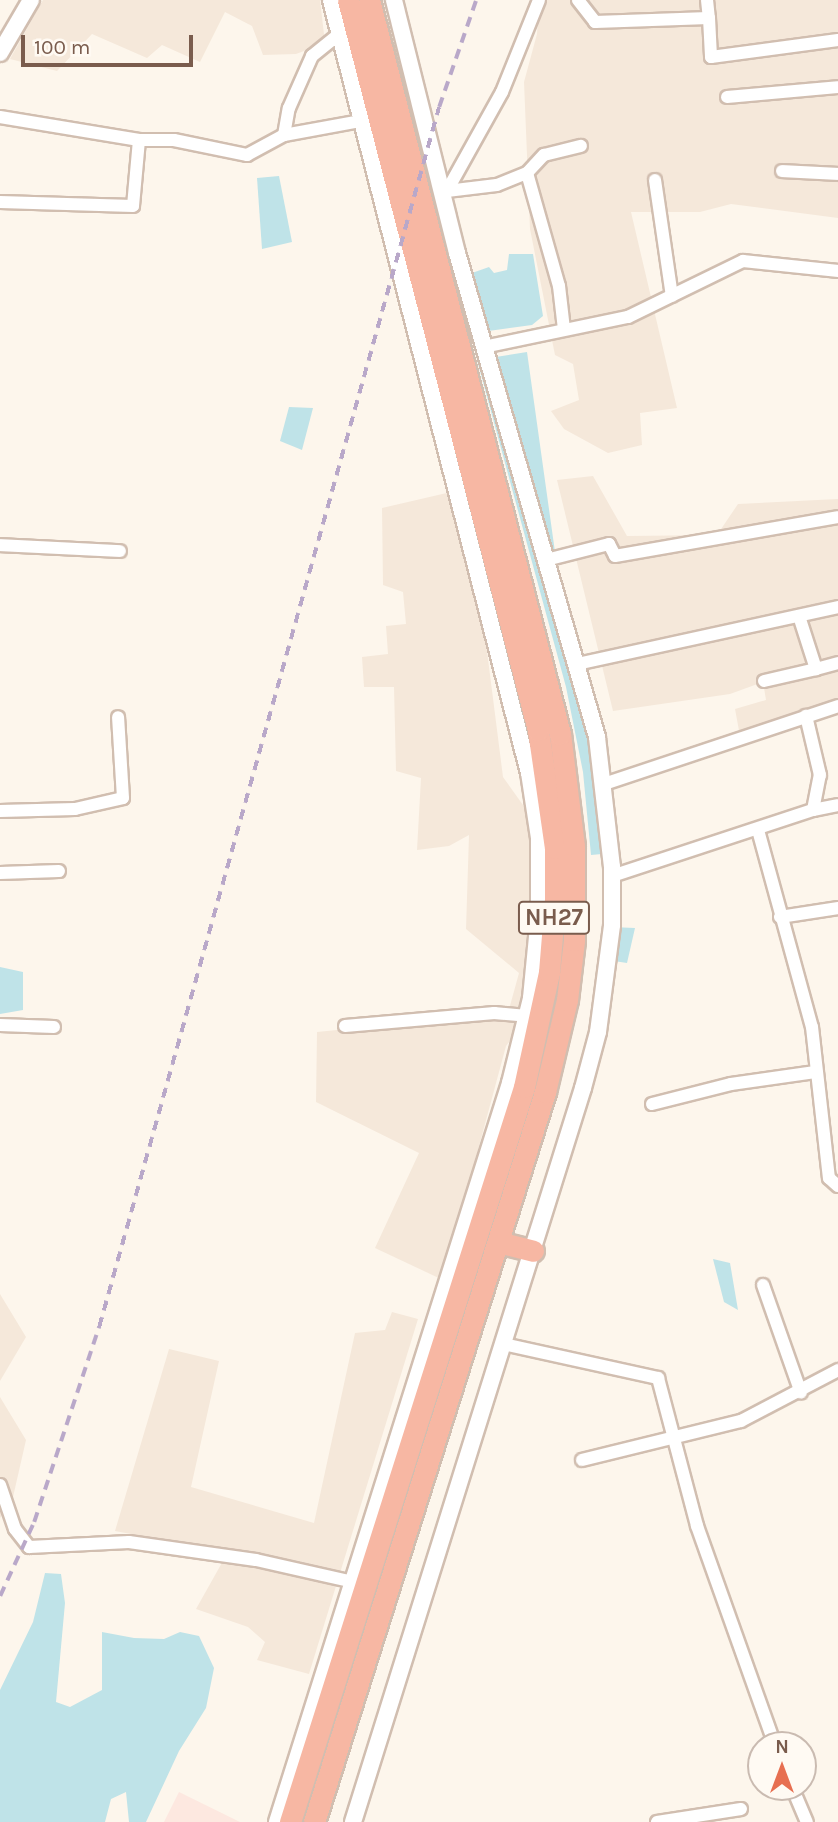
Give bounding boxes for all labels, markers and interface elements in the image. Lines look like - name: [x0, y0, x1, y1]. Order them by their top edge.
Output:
- scale bar: [24, 21, 196, 65]
- text: 100 m: [34, 35, 91, 59]
- road number: NH27: [517, 898, 591, 937]
- north arrow: [747, 1731, 817, 1801]
- text: N: [775, 1736, 789, 1758]

